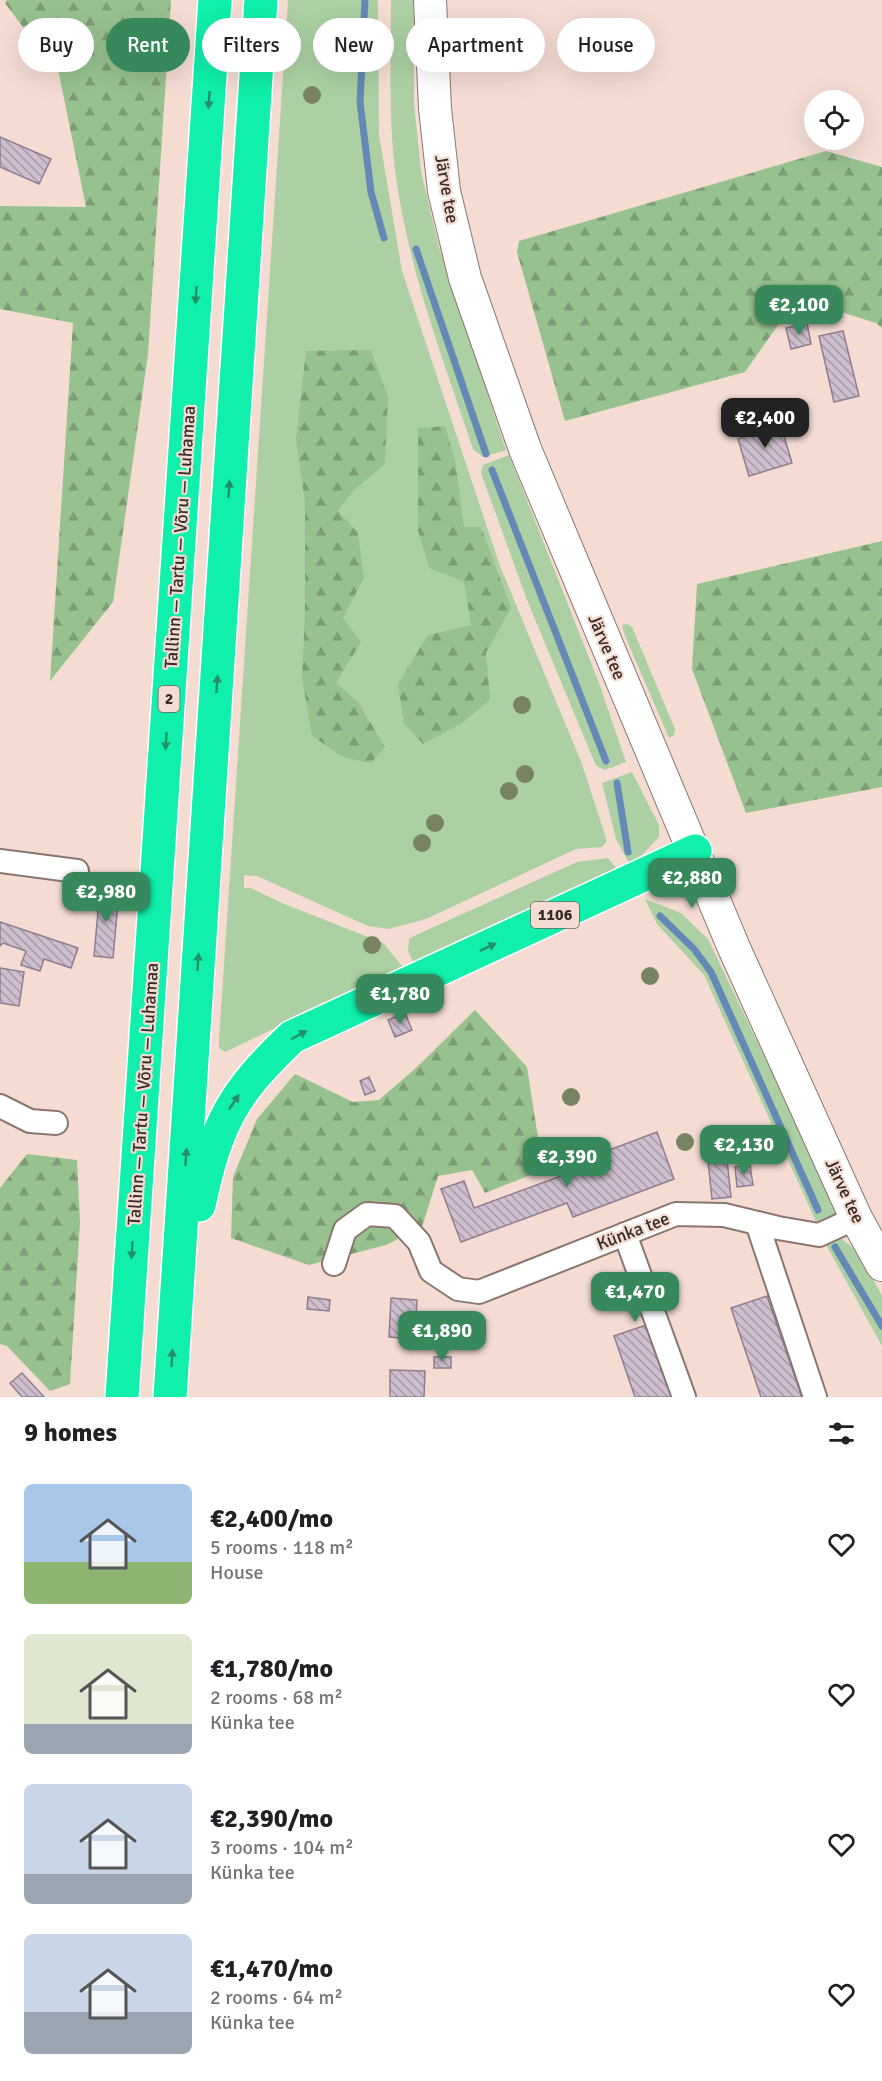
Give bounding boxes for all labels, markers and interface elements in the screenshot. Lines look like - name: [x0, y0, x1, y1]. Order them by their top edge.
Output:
- chip: Buy: [18, 18, 94, 72]
- chip: Rent: [106, 18, 190, 72]
- chip: Filters: [202, 18, 301, 72]
- chip: New: [313, 18, 394, 72]
- chip: Apartment: [406, 18, 545, 72]
- chip: House: [557, 18, 655, 72]
- map controls: [804, 90, 864, 150]
- button: locate: [804, 90, 864, 150]
- one-way arrow: [204, 91, 213, 110]
- street label: Järve tee: [430, 153, 464, 225]
- one-way arrow: [191, 285, 201, 304]
- pin: €2,100: [750, 285, 848, 336]
- text: €2,100: [769, 292, 829, 317]
- pin: €2,400: [716, 398, 814, 449]
- street label: Tallinn — Tartu — Võru — Luhamaa: [160, 405, 200, 669]
- text: €2,400: [735, 405, 795, 430]
- one-way arrow: [225, 480, 234, 499]
- street label: Järve tee: [583, 611, 631, 683]
- one-way arrow: [212, 674, 221, 693]
- road number: 2: [158, 686, 180, 712]
- one-way arrow: [162, 731, 171, 750]
- pin: €2,880: [643, 858, 741, 909]
- text: €2,880: [662, 865, 722, 890]
- pin: €2,980: [57, 872, 155, 923]
- text: €2,980: [76, 879, 136, 904]
- road number: 1106: [531, 902, 579, 928]
- one-way arrow: [479, 942, 496, 951]
- one-way arrow: [194, 953, 203, 972]
- street label: Tallinn — Tartu — Võru — Luhamaa: [123, 962, 163, 1226]
- pin: €1,780: [351, 974, 449, 1025]
- text: €1,780: [370, 981, 430, 1006]
- one-way arrow: [290, 1030, 308, 1040]
- one-way arrow: [228, 1095, 240, 1111]
- pin: €2,130: [695, 1125, 793, 1176]
- text: €2,130: [714, 1132, 774, 1157]
- pin: €2,390: [518, 1137, 616, 1188]
- text: €2,390: [537, 1144, 597, 1169]
- one-way arrow: [181, 1147, 190, 1166]
- street label: Järve tee: [820, 1155, 870, 1227]
- street label: Künka tee: [593, 1207, 673, 1255]
- one-way arrow: [128, 1240, 137, 1259]
- pin: €1,470: [586, 1272, 684, 1323]
- text: €1,470: [605, 1279, 665, 1304]
- pin: €1,890: [393, 1311, 491, 1362]
- text: €1,890: [412, 1318, 472, 1343]
- one-way arrow: [168, 1349, 177, 1368]
- text: 9 homes: [24, 1417, 117, 1449]
- icon: filters: [825, 1417, 858, 1450]
- text: €2,400/mo: [210, 1503, 333, 1535]
- icon: home: [72, 1508, 144, 1580]
- icon: heart: [825, 1528, 858, 1561]
- text: 5 rooms · 118 m²: [210, 1535, 354, 1560]
- text: House: [210, 1560, 264, 1585]
- text: €1,780/mo: [210, 1653, 333, 1685]
- icon: home: [72, 1658, 144, 1730]
- icon: heart: [825, 1678, 858, 1711]
- text: 2 rooms · 68 m²: [210, 1685, 343, 1710]
- text: Künka tee: [210, 1710, 295, 1735]
- text: €2,390/mo: [210, 1803, 333, 1835]
- icon: home: [72, 1808, 144, 1880]
- icon: heart: [825, 1828, 858, 1861]
- text: 3 rooms · 104 m²: [210, 1835, 354, 1860]
- text: Künka tee: [210, 1860, 295, 1885]
- text: €1,470/mo: [210, 1953, 333, 1985]
- icon: home: [72, 1958, 144, 2030]
- icon: heart: [825, 1978, 858, 2011]
- text: 2 rooms · 64 m²: [210, 1985, 343, 2010]
- text: Künka tee: [210, 2010, 295, 2035]

